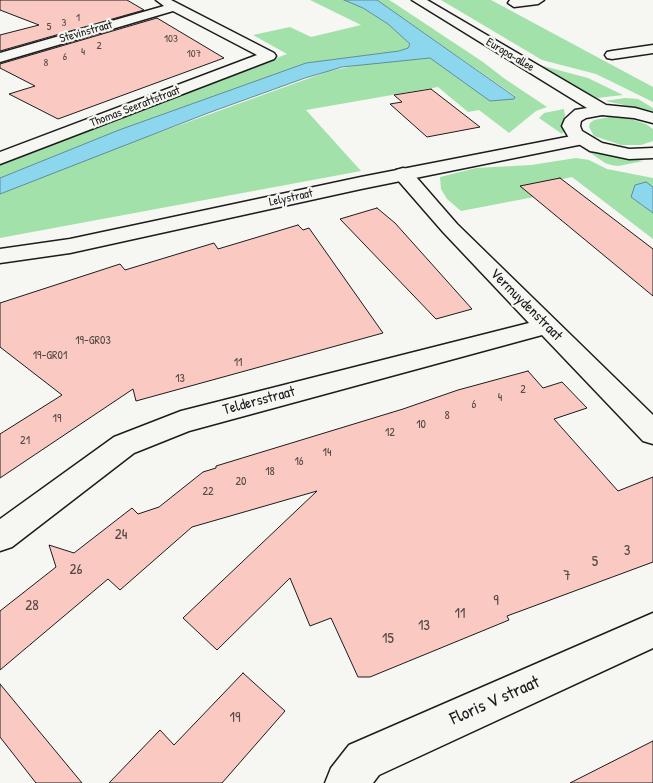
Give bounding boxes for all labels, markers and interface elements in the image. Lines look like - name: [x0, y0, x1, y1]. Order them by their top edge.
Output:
- house number: 1: [76, 11, 80, 25]
- house number: 3: [62, 16, 66, 30]
- street label: Stevinstraat: [58, 18, 114, 46]
- house number: 5: [47, 20, 51, 34]
- house number: 103: [164, 32, 178, 46]
- street label: Europa-allee: [483, 35, 537, 75]
- house number: 2: [96, 39, 102, 53]
- house number: 4: [81, 45, 85, 59]
- house number: 107: [187, 47, 201, 61]
- house number: 6: [63, 50, 67, 64]
- house number: 8: [44, 56, 48, 70]
- street label: Thomas Seerattstraat: [88, 83, 182, 131]
- street label: Lelystraat: [268, 186, 314, 210]
- street label: Vermuydenstraat: [486, 265, 566, 345]
- house number: 19-GR03: [75, 334, 111, 348]
- house number: 19-GR01: [33, 349, 67, 363]
- house number: 11: [234, 356, 242, 370]
- house number: 13: [175, 372, 185, 386]
- street label: Teldersstraat: [221, 383, 297, 419]
- house number: 2: [520, 383, 526, 397]
- house number: 4: [498, 391, 502, 405]
- house number: 6: [472, 398, 476, 412]
- house number: 8: [444, 409, 450, 423]
- house number: 19: [53, 412, 61, 426]
- house number: 10: [416, 418, 426, 432]
- house number: 12: [385, 426, 395, 440]
- house number: 21: [20, 434, 30, 448]
- house number: 14: [323, 446, 331, 460]
- house number: 16: [294, 455, 304, 469]
- house number: 18: [265, 465, 275, 479]
- house number: 20: [236, 475, 246, 489]
- house number: 22: [202, 485, 214, 499]
- house number: 24: [115, 526, 127, 544]
- house number: 3: [624, 542, 630, 560]
- house number: 5: [592, 553, 598, 571]
- house number: 26: [69, 561, 83, 579]
- house number: 7: [563, 567, 571, 585]
- house number: 9: [493, 592, 499, 610]
- house number: 28: [25, 597, 39, 615]
- house number: 11: [455, 605, 465, 623]
- house number: 13: [418, 617, 430, 635]
- house number: 15: [382, 630, 394, 648]
- street label: Floris V straat: [447, 672, 543, 730]
- house number: 19: [230, 709, 240, 727]

